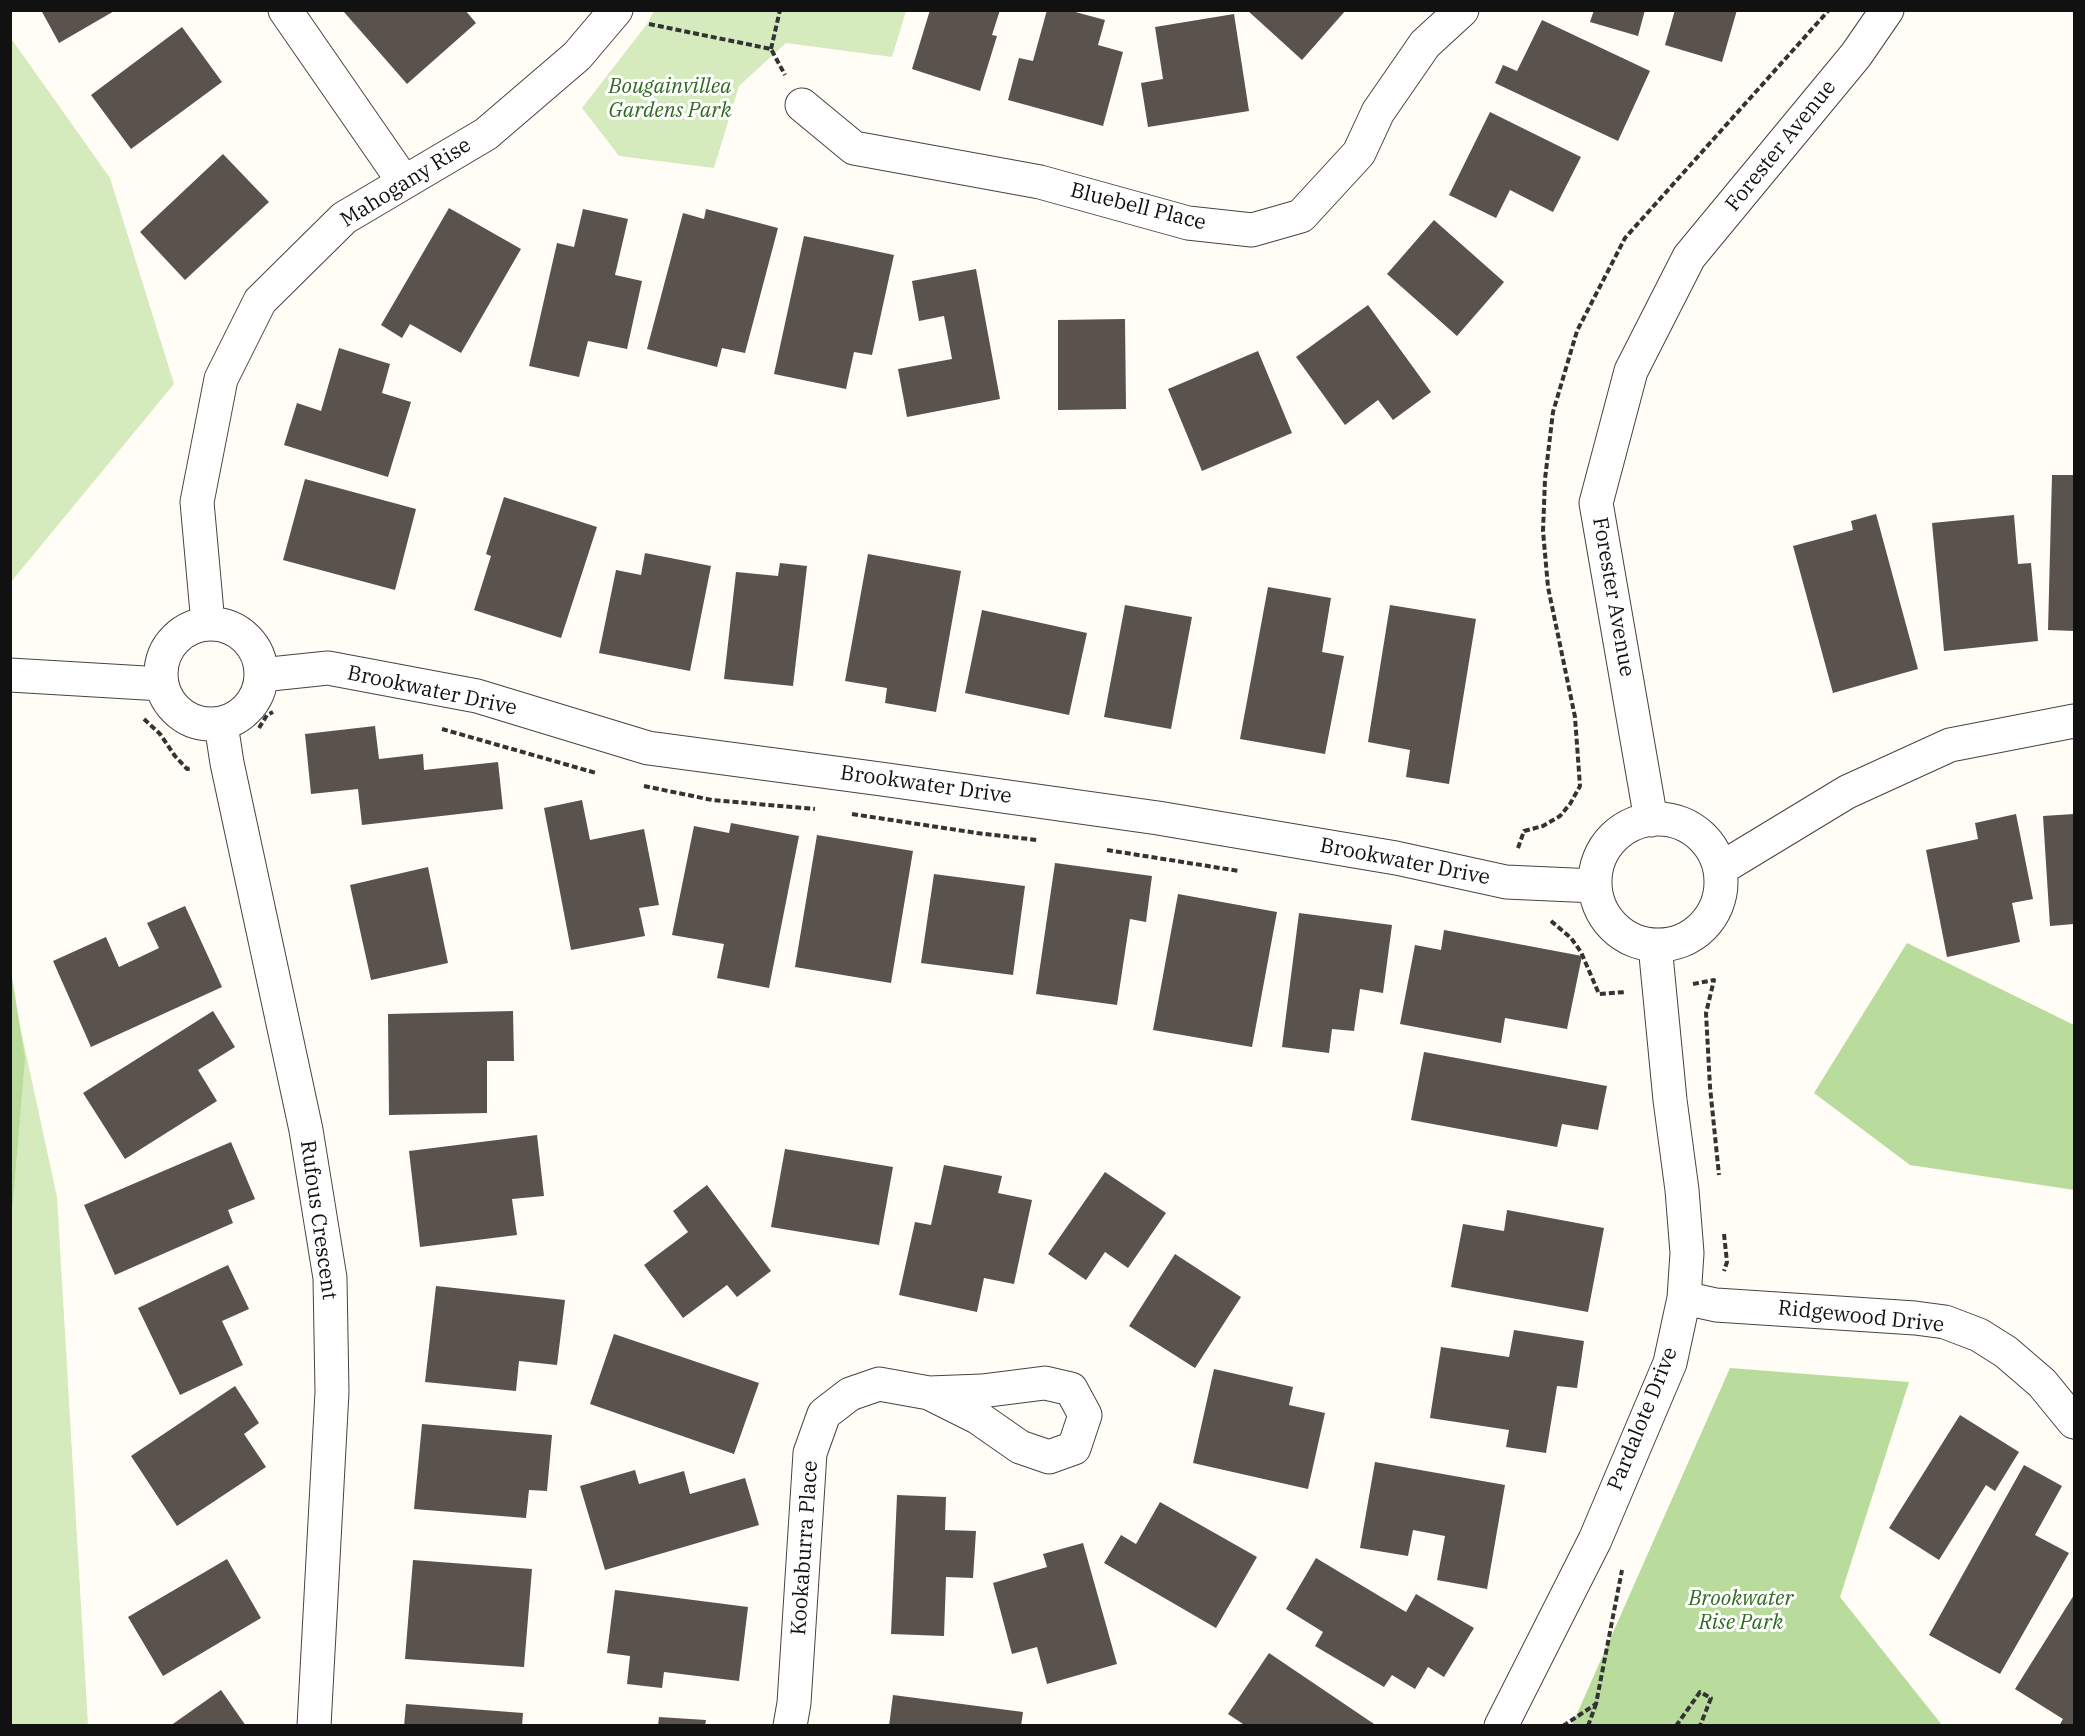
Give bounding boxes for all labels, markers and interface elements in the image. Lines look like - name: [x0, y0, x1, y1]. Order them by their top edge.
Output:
- park label: Bougainvillea Gardens Park: [608, 74, 732, 124]
- street label: Forester Avenue: [1720, 75, 1842, 217]
- street label: Mahogany Rise: [336, 133, 476, 233]
- street label: Bluebell Place: [1068, 178, 1208, 236]
- street label: Forester Avenue: [1587, 515, 1639, 679]
- street label: Brookwater Drive: [345, 661, 519, 721]
- street label: Brookwater Drive: [839, 760, 1013, 810]
- street label: Brookwater Drive: [1318, 833, 1492, 891]
- street label: Rufous Crescent: [294, 1139, 342, 1301]
- street label: Ridgewood Drive: [1777, 1296, 1945, 1338]
- street label: Pardalote Drive: [1603, 1344, 1683, 1494]
- street label: Kookaburra Place: [786, 1460, 824, 1636]
- park label: Brookwater Rise Park: [1688, 1586, 1794, 1636]

